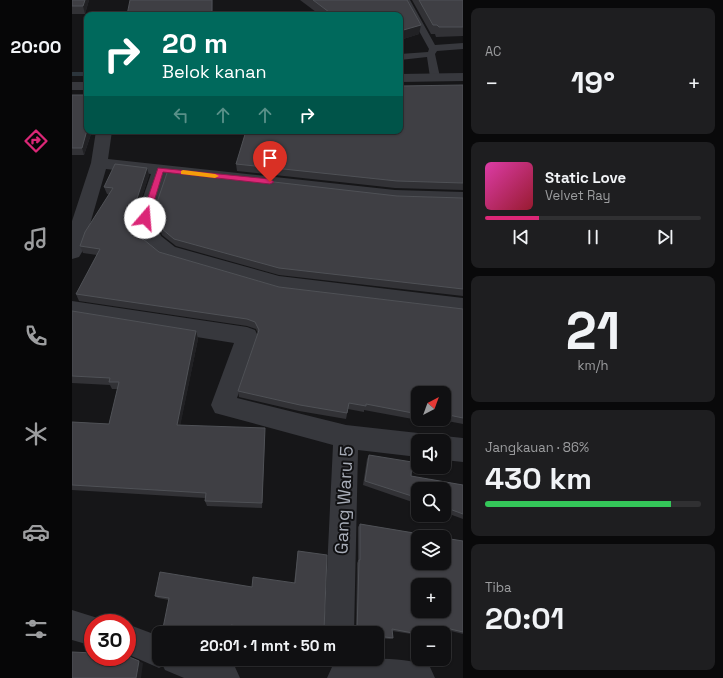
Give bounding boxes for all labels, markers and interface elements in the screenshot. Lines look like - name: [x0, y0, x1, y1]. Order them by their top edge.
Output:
- text: 20 m: [162, 25, 228, 61]
- icon: right: [96, 28, 148, 80]
- text: 20:00: [10, 35, 62, 58]
- text: AC: [485, 43, 501, 60]
- text: Belok kanan: [162, 60, 267, 83]
- text: 19°: [571, 63, 615, 102]
- text: −: [485, 69, 499, 97]
- text: +: [687, 69, 701, 97]
- icon: left: [170, 104, 192, 126]
- icon: ahead: [212, 104, 234, 126]
- icon: ahead: [254, 104, 276, 126]
- icon: right: [296, 104, 318, 126]
- icon: directions: [22, 127, 50, 155]
- pin: [253, 141, 287, 182]
- icon: arrive: [259, 147, 281, 169]
- text: Static Love: [545, 168, 626, 187]
- text: Velvet Ray: [545, 187, 610, 204]
- position arrow: [124, 197, 166, 239]
- icon: music: [22, 225, 50, 253]
- icon: previous: [510, 226, 532, 248]
- icon: pause: [582, 226, 604, 248]
- icon: next: [654, 226, 676, 248]
- text: 21: [566, 298, 620, 364]
- icon: phone: [22, 322, 50, 350]
- text: km/h: [578, 357, 608, 374]
- north arrow: [411, 386, 451, 426]
- map controls: [411, 386, 451, 666]
- icon: climate: [22, 420, 50, 448]
- button: sound: [411, 434, 451, 474]
- text: Jangkauan · 86%: [485, 439, 589, 456]
- street label: Gang Waru 5: [329, 445, 358, 555]
- text: 430 km: [485, 459, 592, 498]
- button: search: [411, 482, 451, 522]
- icon: car: [22, 518, 50, 546]
- button: layers: [411, 530, 451, 570]
- button: +: [411, 578, 451, 618]
- text: Tiba: [485, 579, 512, 596]
- text: 20:01: [485, 599, 564, 638]
- speed limit sign: 30: [84, 614, 136, 666]
- icon: filters: [22, 615, 50, 643]
- button: −: [411, 626, 451, 666]
- text: 20:01 · 1 mnt · 50 m: [200, 636, 336, 655]

